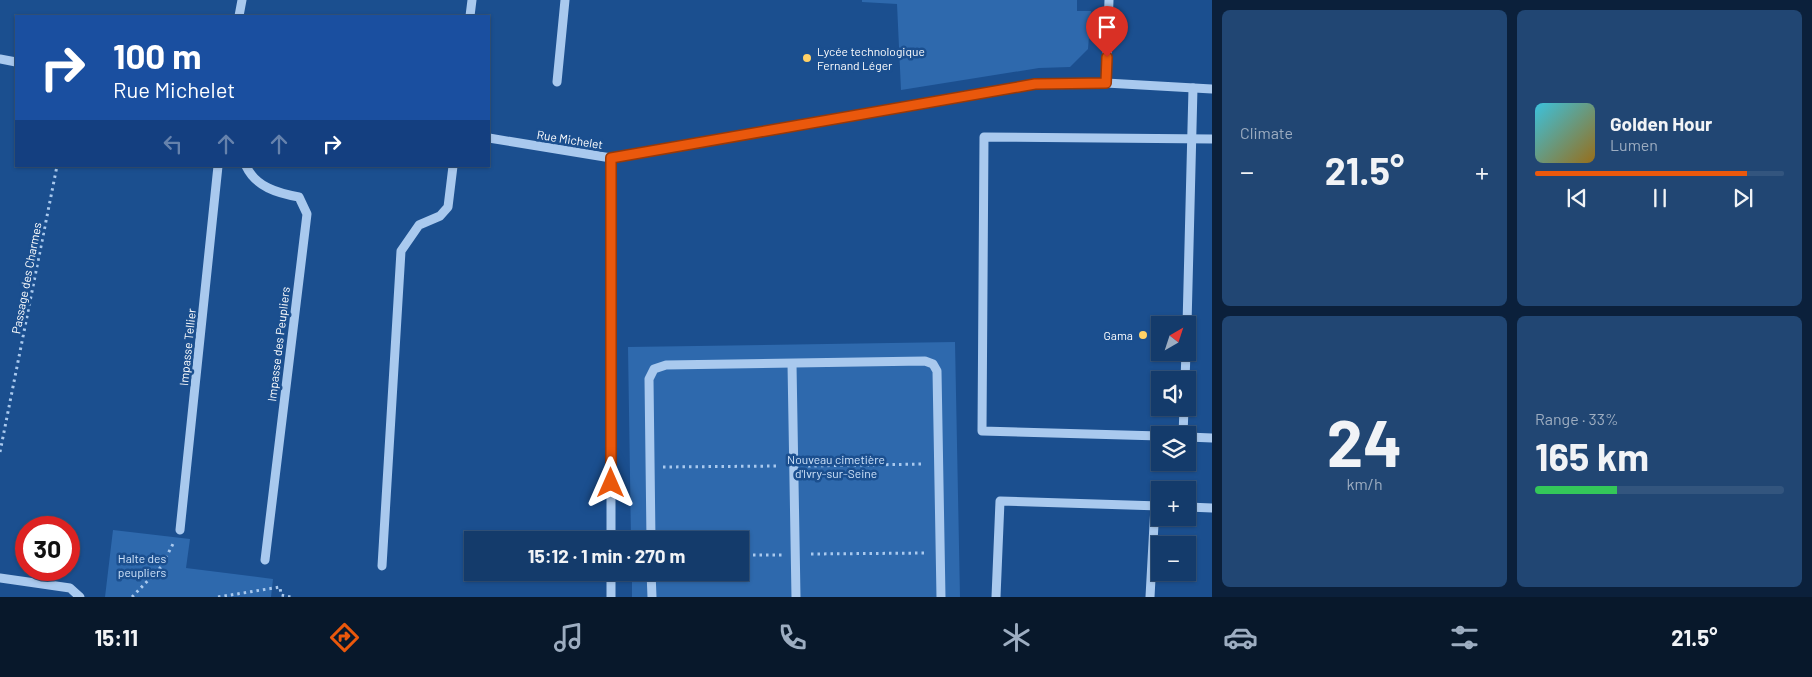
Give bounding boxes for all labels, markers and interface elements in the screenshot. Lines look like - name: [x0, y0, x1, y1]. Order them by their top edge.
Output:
- pin: [1086, 6, 1128, 57]
- icon: arrive: [1093, 13, 1121, 41]
- text: 100 m: [113, 34, 202, 76]
- icon: right: [30, 35, 95, 100]
- place label: Lycée technologique Fernand Léger: [817, 44, 925, 72]
- marker: Lycée technologique Fernand Léger: [801, 52, 813, 64]
- text: Rue Michelet: [113, 76, 235, 102]
- text: Golden Hour: [1610, 112, 1712, 135]
- text: Climate: [1240, 123, 1293, 142]
- street label: Rue Michelet: [536, 127, 604, 151]
- icon: left: [159, 130, 187, 158]
- icon: ahead: [212, 130, 240, 158]
- icon: ahead: [265, 130, 293, 158]
- icon: right: [318, 130, 346, 158]
- text: Lumen: [1610, 135, 1658, 154]
- text: 21.5°: [1325, 147, 1404, 193]
- text: −: [1240, 154, 1254, 188]
- text: +: [1475, 154, 1489, 188]
- icon: previous: [1563, 184, 1591, 212]
- icon: pause: [1646, 184, 1674, 212]
- icon: next: [1729, 184, 1757, 212]
- street label: Passage des Charmes: [8, 221, 44, 335]
- street label: Impasse des Peupliers: [264, 286, 292, 402]
- street label: Impasse Tellier: [176, 307, 198, 386]
- north arrow: [1151, 316, 1196, 361]
- map controls: [1151, 316, 1196, 581]
- place label: Gama: [1104, 328, 1133, 342]
- marker: Gama: [1137, 329, 1149, 341]
- button: sound: [1151, 371, 1196, 416]
- text: 24: [1327, 402, 1402, 480]
- text: Range · 33%: [1535, 409, 1619, 428]
- button: layers: [1151, 426, 1196, 471]
- text: 165 km: [1535, 433, 1649, 479]
- park label: Nouveau cimetière d'Ivry-sur-Seine: [787, 452, 885, 480]
- position arrow: [584, 456, 636, 508]
- text: km/h: [1346, 474, 1383, 493]
- button: +: [1151, 481, 1196, 526]
- speed limit sign: 30: [15, 516, 80, 581]
- button: −: [1151, 536, 1196, 581]
- text: 15:12 · 1 min · 270 m: [528, 544, 685, 567]
- park label: Halte des peupliers: [118, 551, 166, 579]
- icon: directions: [327, 620, 362, 655]
- icon: music: [551, 620, 586, 655]
- icon: phone: [775, 620, 810, 655]
- icon: climate: [999, 620, 1034, 655]
- icon: car: [1223, 620, 1258, 655]
- icon: filters: [1447, 620, 1482, 655]
- text: 15:11: [95, 624, 138, 650]
- text: 21.5°: [1671, 624, 1717, 650]

